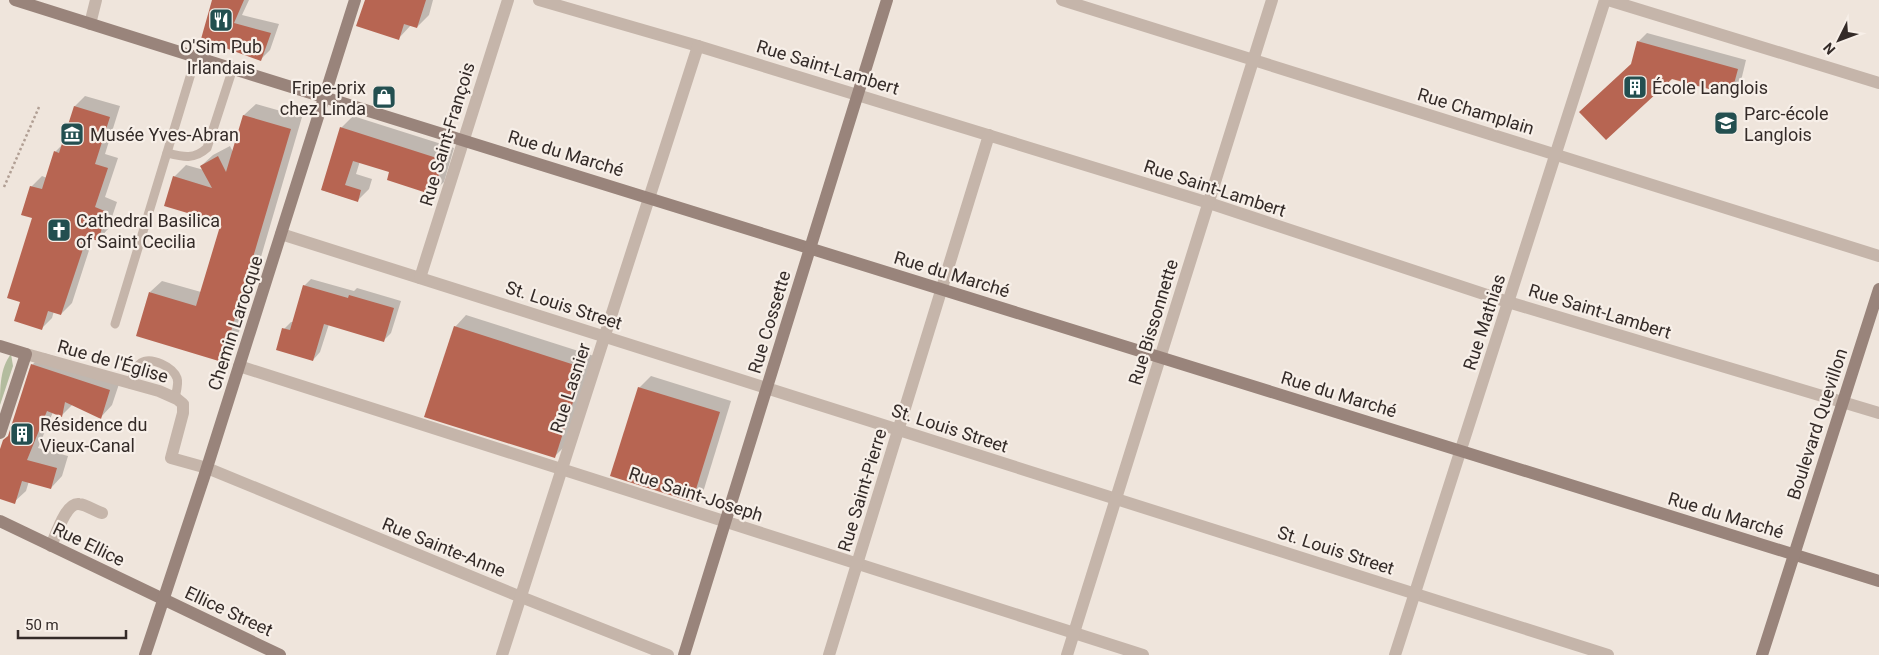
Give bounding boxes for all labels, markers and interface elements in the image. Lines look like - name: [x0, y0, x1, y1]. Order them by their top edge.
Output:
- restaurant icon: O'Sim Pub Irlandais: [208, 7, 234, 33]
- north arrow: [1814, 15, 1864, 65]
- street label: Rue Saint-Lambert: [754, 35, 902, 99]
- place label: O'Sim Pub Irlandais: [180, 36, 262, 78]
- text: N: [1820, 40, 1839, 58]
- street label: Rue Saint-François: [415, 60, 479, 208]
- building icon: École Langlois: [1622, 74, 1648, 100]
- place label: Fripe-prix chez Linda: [280, 77, 366, 119]
- place label: École Langlois: [1652, 77, 1768, 98]
- street label: Rue Champlain: [1415, 83, 1537, 139]
- shop icon: Fripe-prix chez Linda: [371, 84, 397, 110]
- place label: Parc-école Langlois: [1744, 103, 1829, 145]
- school or university icon: Parc-école Langlois: [1713, 110, 1739, 136]
- museum icon: Musée Yves-Abran: [59, 121, 85, 147]
- place label: Musée Yves-Abran: [90, 124, 239, 145]
- street label: Rue du Marché: [506, 125, 626, 181]
- street label: Rue Saint-Lambert: [1141, 155, 1289, 221]
- place label: Cathedral Basilica of Saint Cecilia: [76, 210, 220, 252]
- church icon: Cathedral Basilica of Saint Cecilia: [46, 217, 72, 243]
- street label: Rue du Marché: [892, 246, 1012, 302]
- street label: Chemin Larocque: [203, 253, 267, 393]
- street label: Rue Bissonnette: [1124, 257, 1182, 387]
- street label: Rue Cossette: [743, 268, 795, 376]
- street label: Rue Mathias: [1459, 271, 1509, 373]
- street label: St. Louis Street: [503, 276, 625, 334]
- street label: Rue Saint-Lambert: [1526, 279, 1674, 343]
- street label: Rue de l'Église: [55, 335, 171, 387]
- street label: Rue Lasnier: [546, 340, 594, 436]
- street label: Boulevard Quevillon: [1783, 346, 1851, 502]
- street label: Rue du Marché: [1279, 366, 1399, 422]
- street label: St. Louis Street: [889, 399, 1011, 457]
- place label: Résidence du Vieux-Canal: [40, 414, 147, 456]
- building icon: Résidence du Vieux-Canal: [9, 421, 35, 447]
- street label: Rue Saint-Pierre: [833, 426, 891, 554]
- street label: Rue Saint-Joseph: [626, 462, 766, 526]
- street label: Rue du Marché: [1666, 487, 1786, 543]
- street label: Rue Sainte-Anne: [379, 513, 509, 581]
- street label: Rue Ellice: [50, 518, 128, 570]
- street label: St. Louis Street: [1275, 521, 1397, 579]
- street label: Ellice Street: [182, 582, 276, 640]
- scale bar: [18, 608, 125, 640]
- text: 50 m: [25, 616, 59, 634]

